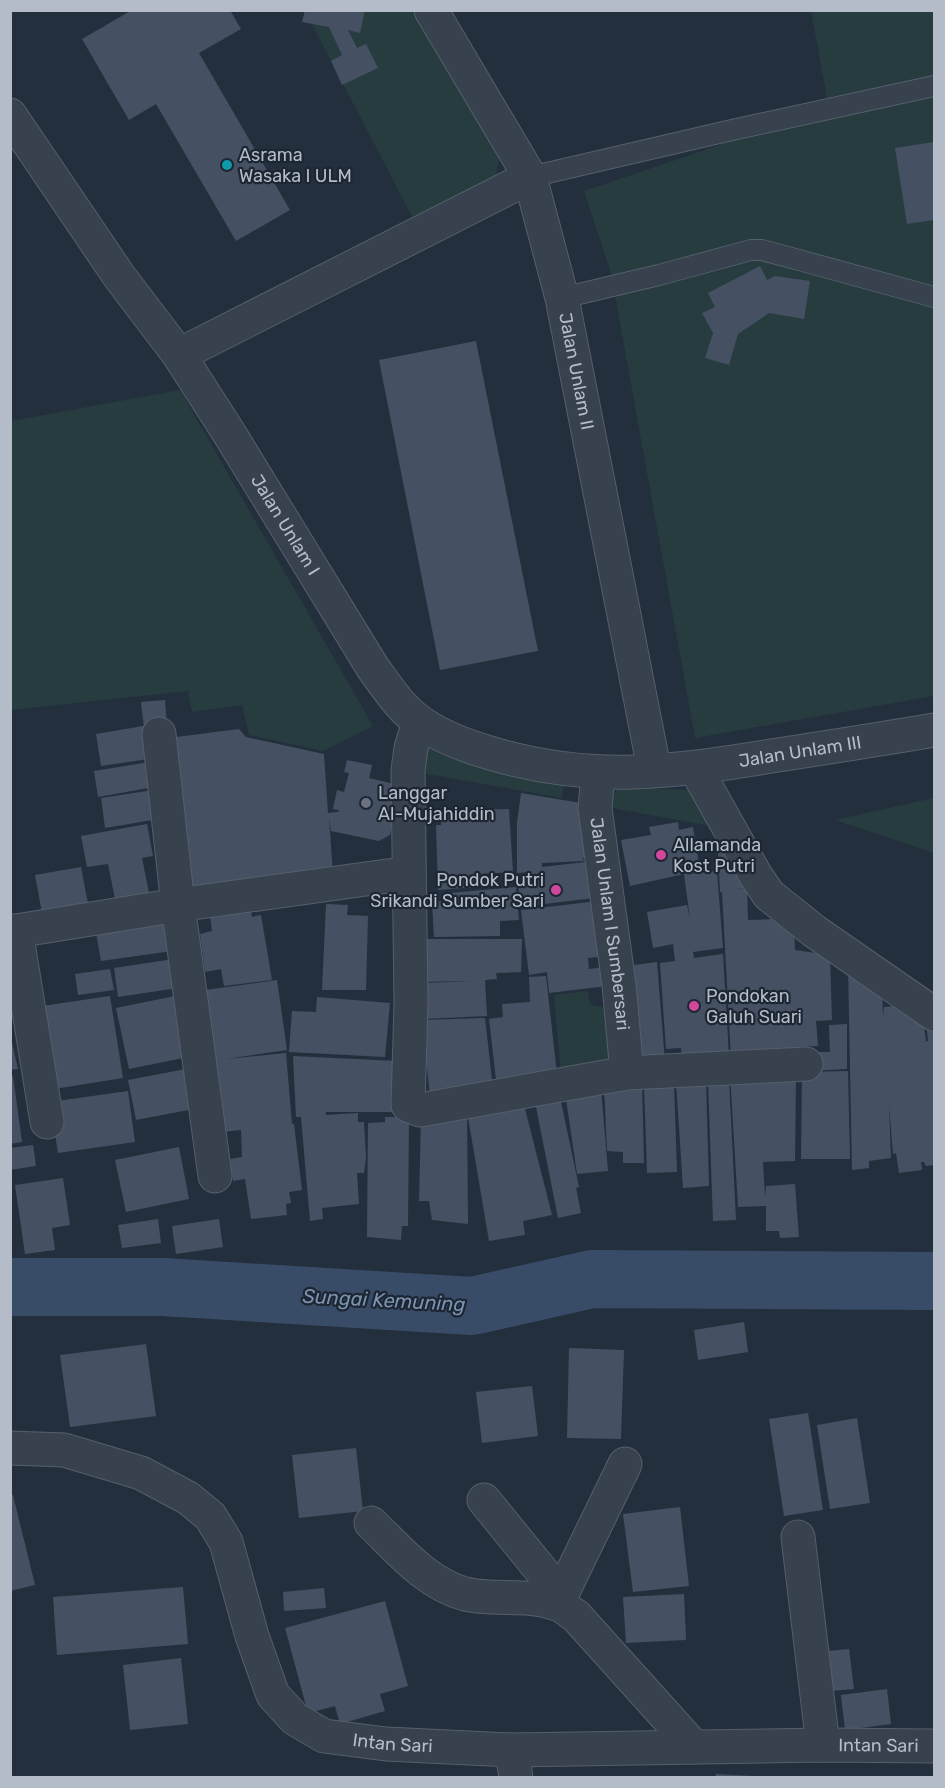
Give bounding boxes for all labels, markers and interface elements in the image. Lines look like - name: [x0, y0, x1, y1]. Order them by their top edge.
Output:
- place label: Asrama Wasaka I ULM: [239, 144, 352, 187]
- marker: Asrama Wasaka I ULM: [220, 158, 234, 172]
- street label: Jalan Unlam II: [554, 311, 599, 432]
- street label: Jalan Unlam I: [246, 470, 324, 579]
- street label: Jalan Unlam III: [737, 731, 863, 772]
- place label: Langgar Al-Mujahiddin: [378, 782, 495, 825]
- marker: Langgar Al-Mujahiddin: [359, 796, 373, 810]
- street label: Jalan Unlam I Sumbersari: [585, 816, 634, 1031]
- place label: Allamanda Kost Putri: [673, 834, 761, 877]
- marker: Allamanda Kost Putri: [654, 848, 668, 862]
- place label: Pondok Putri Srikandi Sumber Sari: [370, 869, 544, 912]
- marker: Pondok Putri Srikandi Sumber Sari: [549, 883, 563, 897]
- place label: Pondokan Galuh Suari: [706, 985, 802, 1028]
- marker: Pondokan Galuh Suari: [687, 999, 701, 1013]
- water label: Sungai Kemuning: [302, 1284, 466, 1316]
- street label: Intan Sari: [351, 1729, 433, 1757]
- street label: Intan Sari: [838, 1734, 919, 1757]

